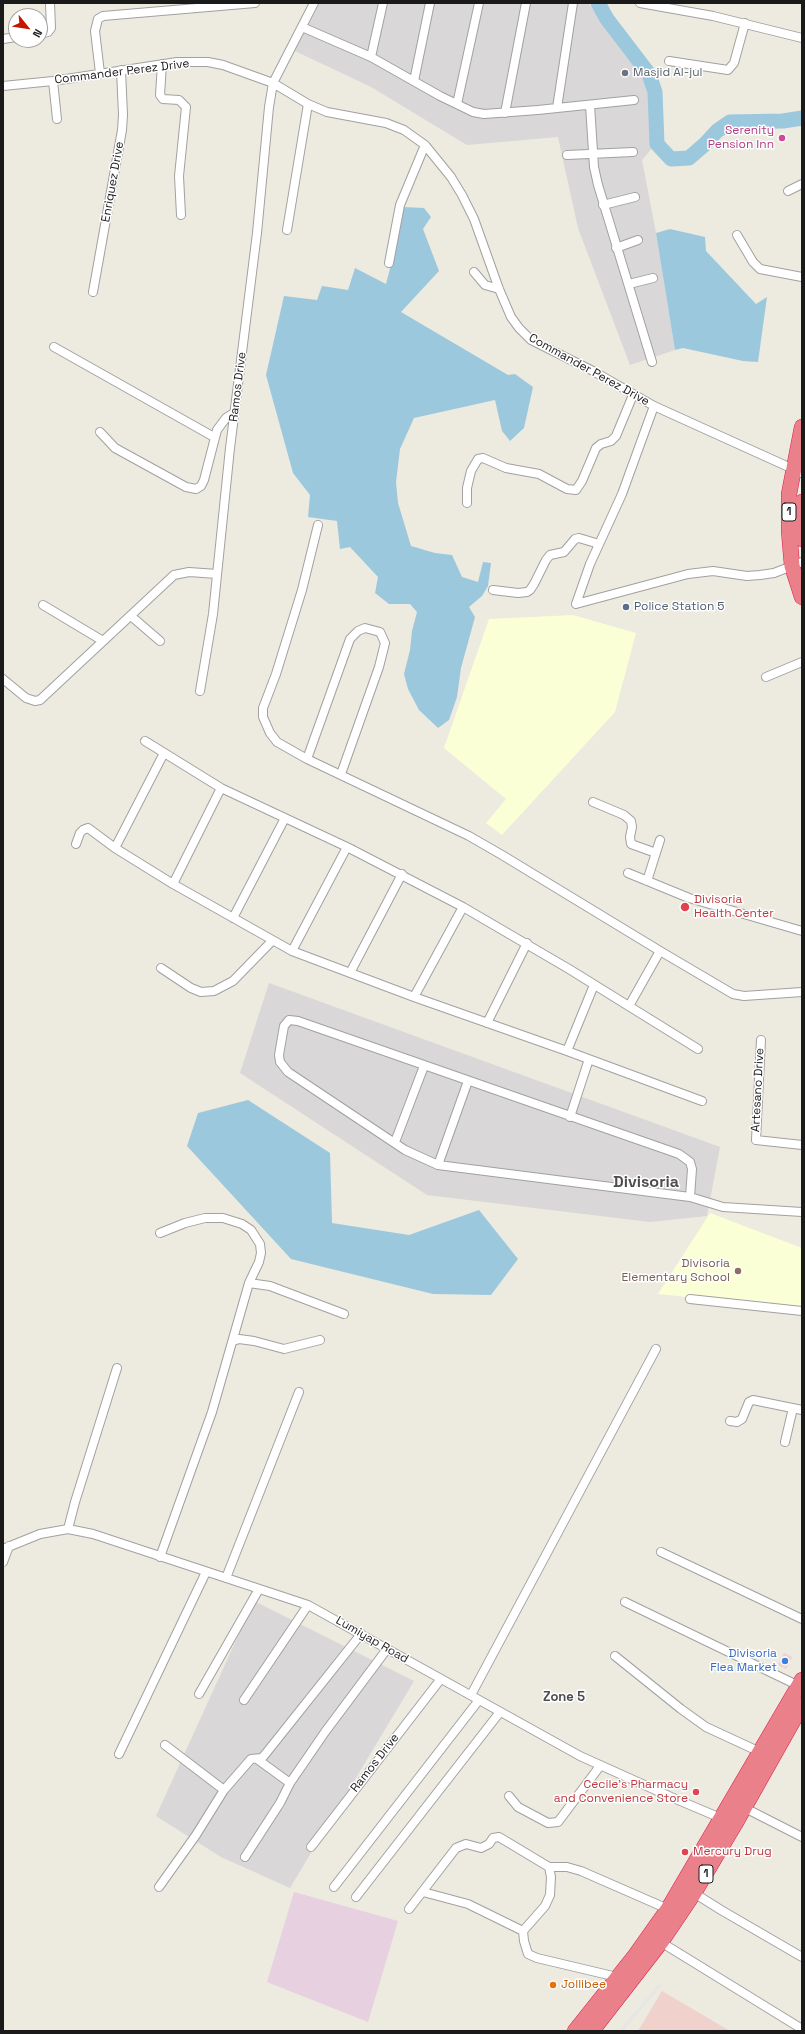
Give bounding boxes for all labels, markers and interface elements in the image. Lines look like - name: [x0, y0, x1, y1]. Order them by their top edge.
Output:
- north arrow: [8, 8, 48, 48]
- text: N: [30, 27, 45, 40]
- street label: Commander Perez Drive: [54, 57, 190, 87]
- place label: Masjid Al-jul: [633, 66, 702, 80]
- marker: Masjid Al-jul: [620, 68, 630, 78]
- place label: Serenity Pension Inn: [708, 124, 774, 152]
- marker: Serenity Pension Inn: [777, 133, 787, 143]
- street label: Enriquez Drive: [99, 141, 127, 223]
- street label: Commander Perez Drive: [526, 331, 652, 409]
- street label: Ramos Drive: [227, 351, 249, 423]
- road number: 1: [782, 503, 796, 521]
- place label: Police Station 5: [634, 600, 725, 614]
- marker: Police Station 5: [621, 602, 631, 612]
- place label: Divisoria Health Center: [694, 893, 774, 921]
- marker: Divisoria Health Center: [679, 901, 691, 913]
- street label: Artesano Drive: [749, 1048, 767, 1132]
- district label: Divisoria: [613, 1173, 679, 1193]
- place label: Divisoria Elementary School: [622, 1257, 730, 1285]
- marker: Divisoria Elementary School: [733, 1266, 743, 1276]
- street label: Lumiyap Road: [333, 1613, 411, 1667]
- place label: Divisoria Flea Market: [710, 1647, 777, 1675]
- marker: Divisoria Flea Market: [780, 1656, 790, 1666]
- district label: Zone 5: [543, 1689, 585, 1705]
- street label: Ramos Drive: [348, 1731, 402, 1795]
- place label: Cecile's Pharmacy and Convenience Store: [554, 1778, 688, 1806]
- marker: Cecile's Pharmacy and Convenience Store: [691, 1787, 701, 1797]
- place label: Mercury Drug: [693, 1845, 772, 1859]
- marker: Mercury Drug: [680, 1847, 690, 1857]
- road number: 1: [699, 1865, 713, 1883]
- place label: Jollibee: [561, 1978, 606, 1992]
- marker: Jollibee: [548, 1980, 558, 1990]

